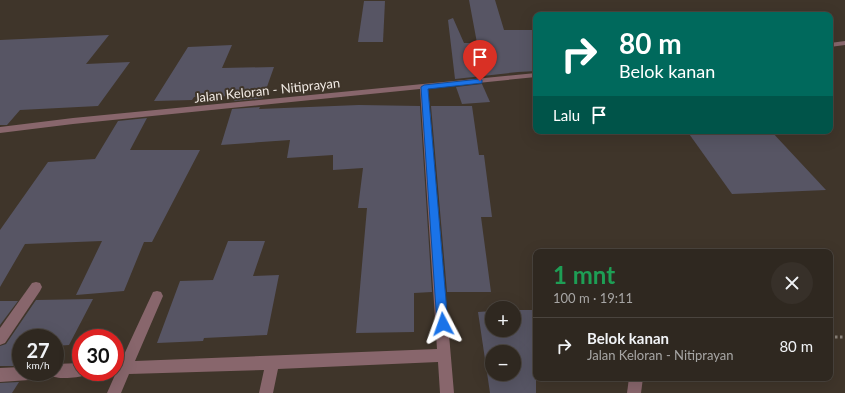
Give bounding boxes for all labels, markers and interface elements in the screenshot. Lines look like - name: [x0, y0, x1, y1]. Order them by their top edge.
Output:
- text: 80 m: [619, 26, 682, 60]
- icon: right: [553, 28, 605, 80]
- pin: [463, 40, 497, 81]
- icon: arrive: [469, 46, 491, 68]
- text: Belok kanan: [619, 60, 715, 82]
- street label: Jalan Keloran - Nitiprayan: [193, 74, 341, 106]
- icon: arrive: [588, 104, 610, 126]
- text: Lalu: [553, 106, 580, 124]
- text: 1 mnt: [553, 260, 615, 289]
- button: close: [771, 262, 813, 304]
- text: 100 m · 19:11: [553, 290, 633, 306]
- map controls: [485, 301, 521, 381]
- button: +: [485, 301, 521, 337]
- position arrow: [422, 303, 464, 345]
- speed limit sign: 30: [72, 329, 124, 381]
- text: Belok kanan: [587, 329, 669, 347]
- icon: right: [553, 335, 575, 357]
- text: 80 m: [779, 337, 813, 355]
- text: 27: [26, 338, 50, 362]
- button: −: [485, 345, 521, 381]
- text: Jalan Keloran - Nitiprayan: [587, 347, 734, 363]
- text: km/h: [26, 359, 50, 371]

